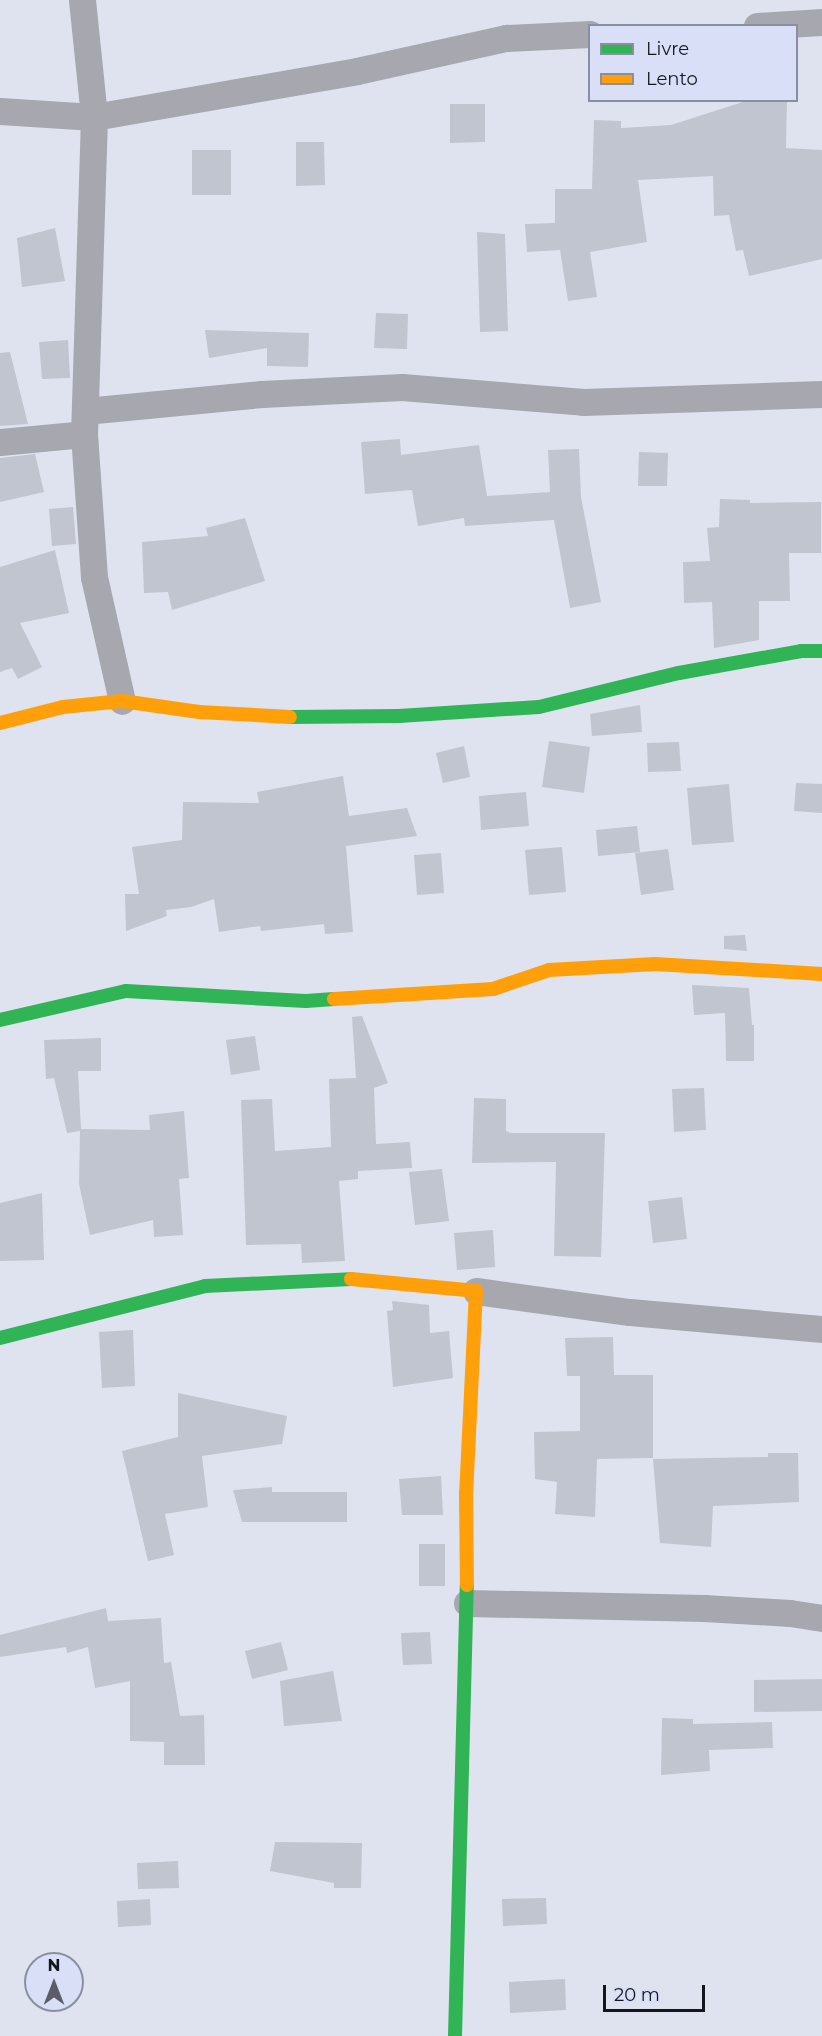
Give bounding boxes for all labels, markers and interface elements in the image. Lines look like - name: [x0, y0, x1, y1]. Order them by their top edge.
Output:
- legend: [588, 24, 798, 102]
- text: Livre: [646, 38, 689, 60]
- text: Lento: [646, 68, 698, 90]
- north arrow: [24, 1952, 84, 2012]
- text: N: [48, 1956, 60, 1975]
- scale bar: [606, 1973, 708, 2011]
- text: 20 m: [614, 1984, 660, 2006]

